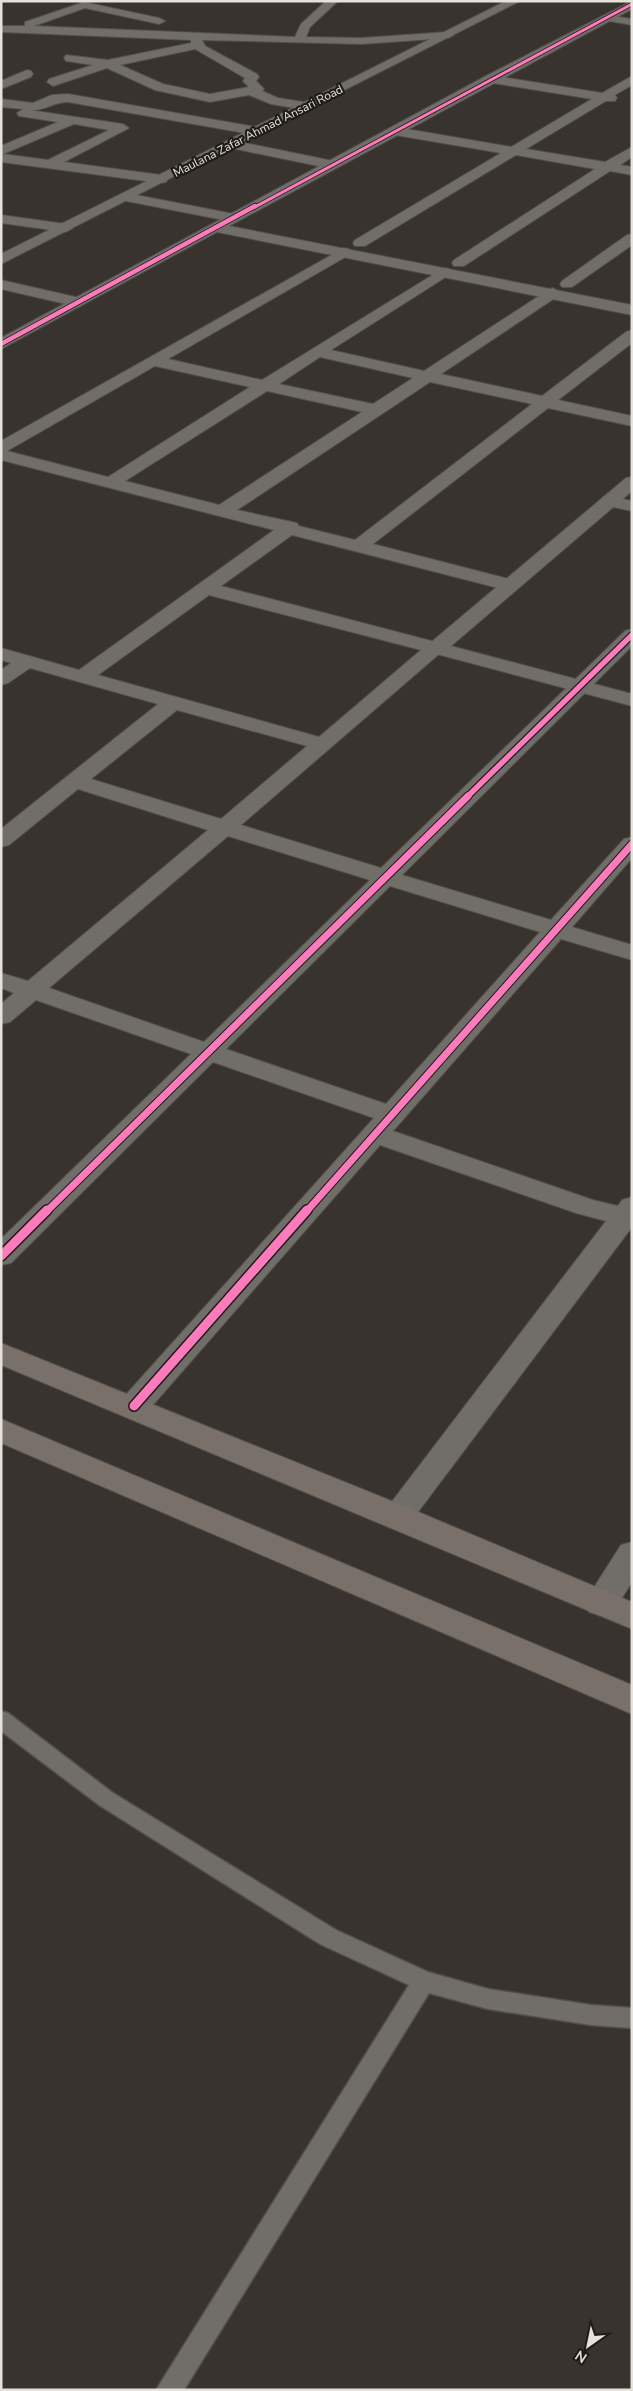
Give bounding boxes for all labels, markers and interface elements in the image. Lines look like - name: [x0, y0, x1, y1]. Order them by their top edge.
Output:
- street label: Maulana Zafar Ahmad Ansari Road: [170, 81, 346, 181]
- north arrow: [563, 2321, 613, 2371]
- text: N: [572, 2346, 591, 2367]

